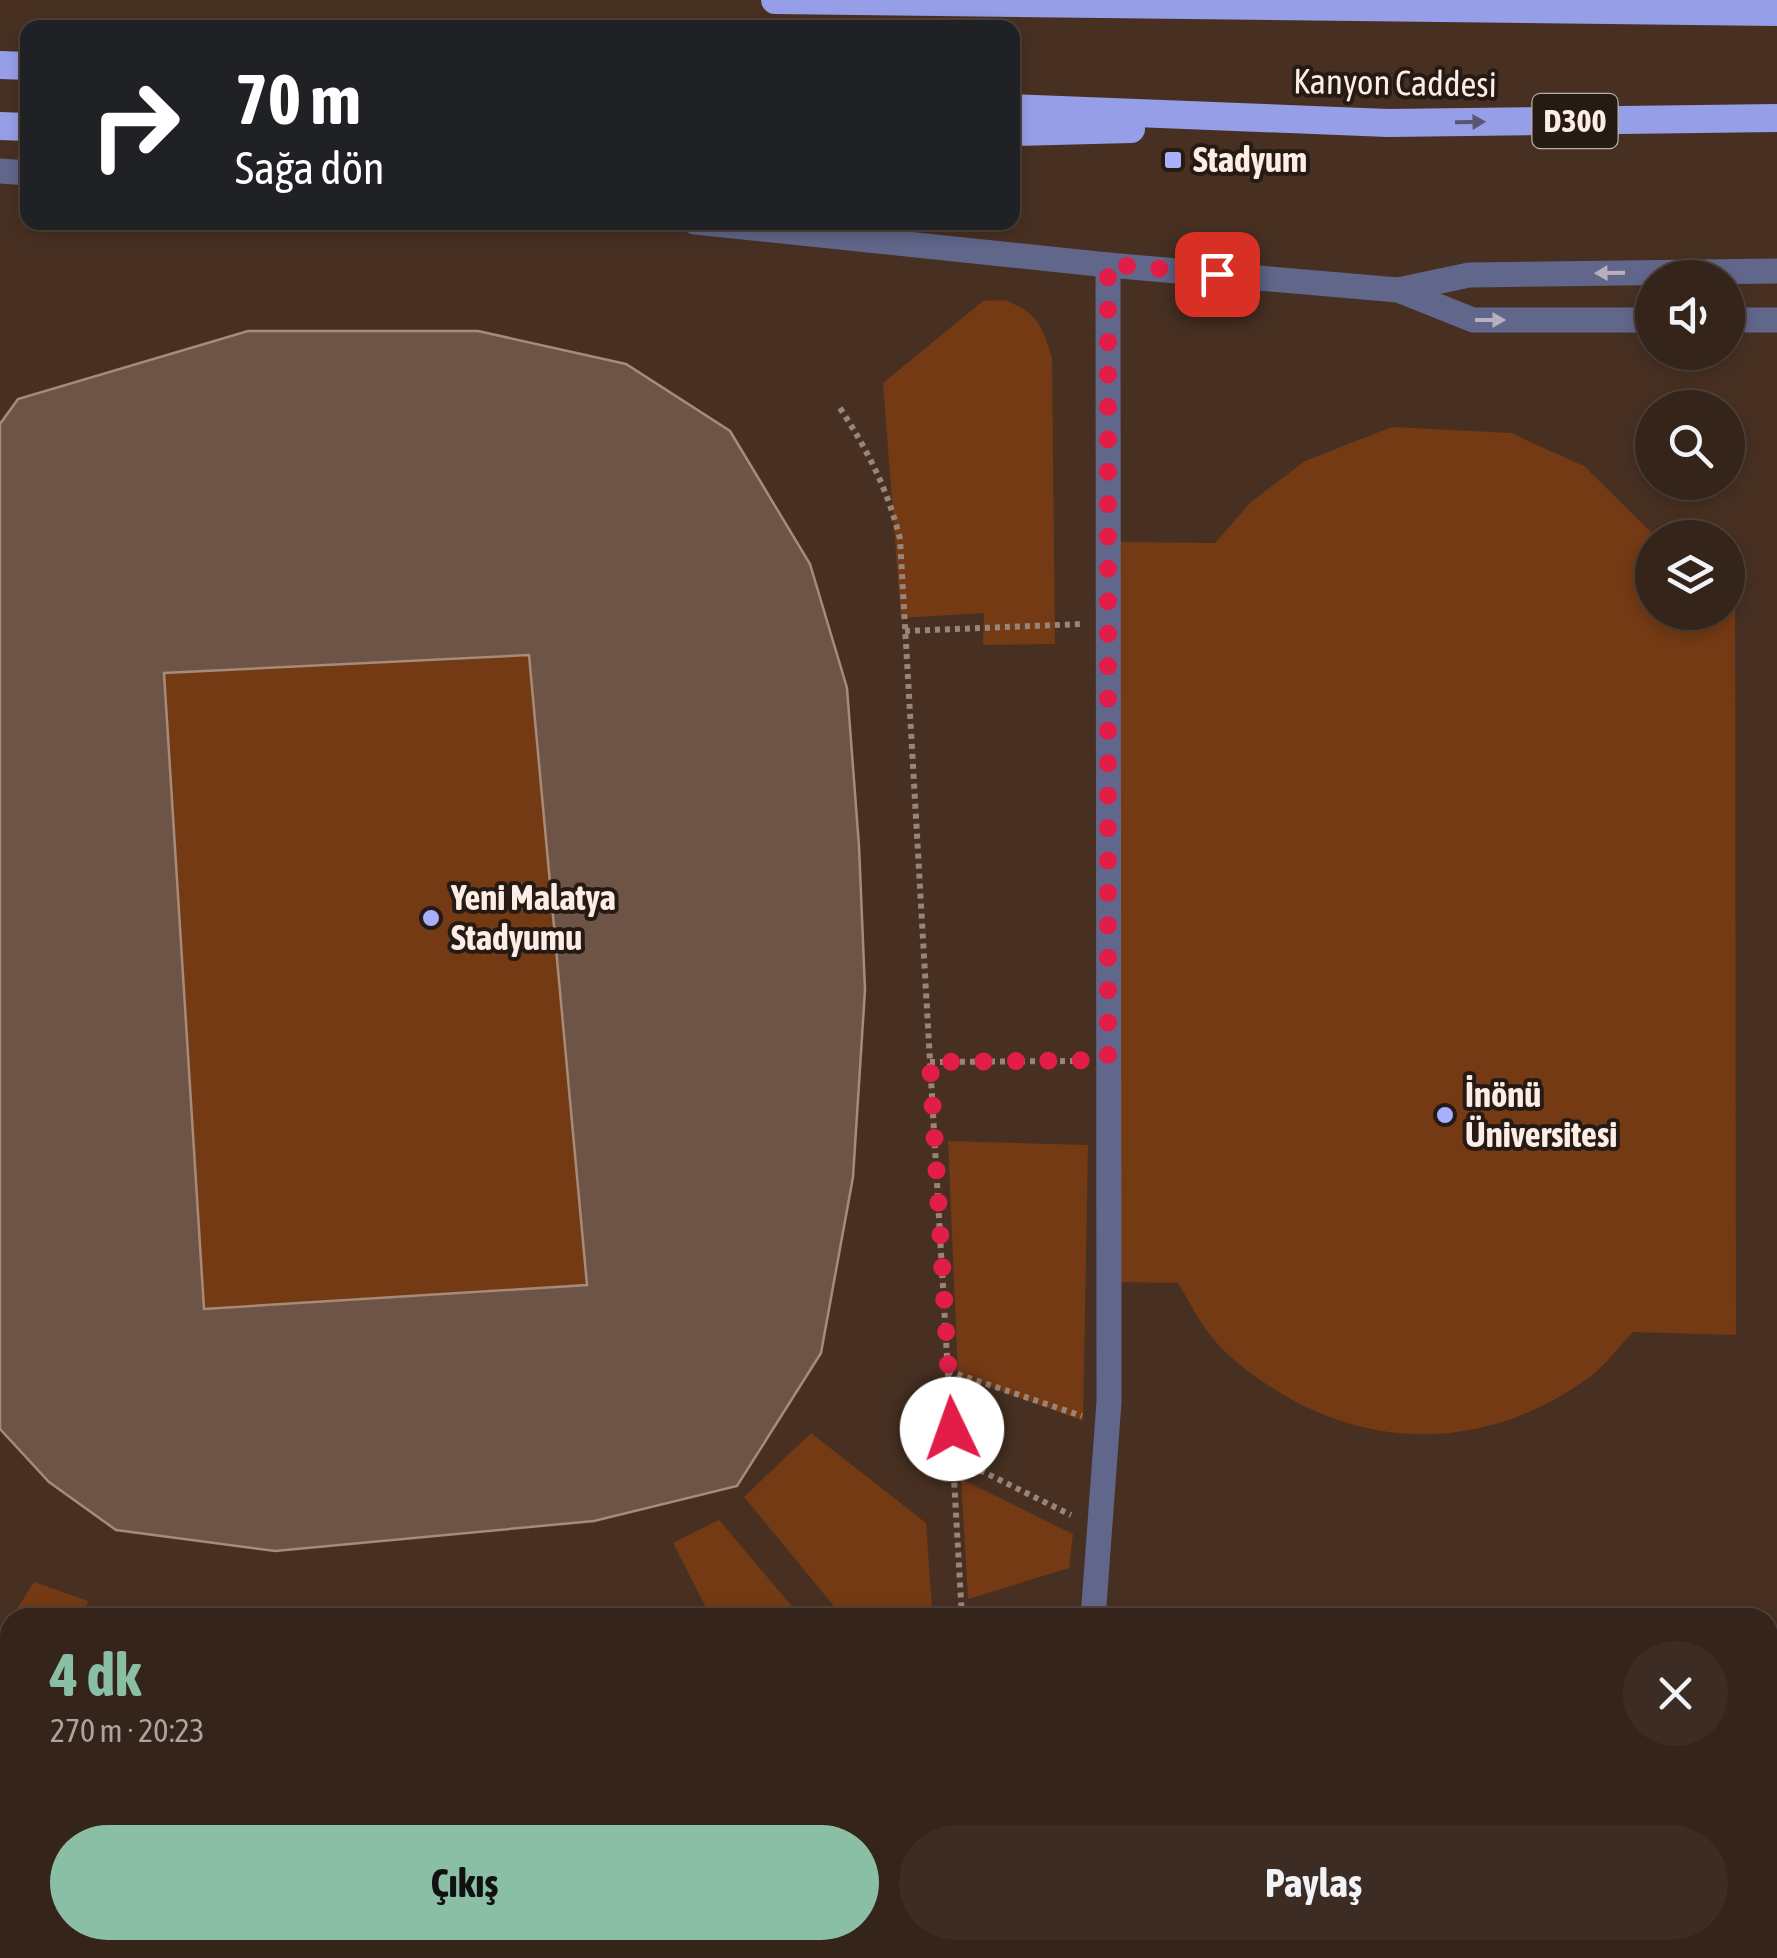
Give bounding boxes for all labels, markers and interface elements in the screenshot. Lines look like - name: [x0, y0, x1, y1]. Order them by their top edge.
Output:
- text: 70 m: [235, 59, 361, 139]
- icon: right: [70, 60, 200, 190]
- street label: Kanyon Caddesi: [1293, 60, 1497, 104]
- road number: D300: [1532, 94, 1618, 148]
- one-way arrow: [1454, 114, 1486, 130]
- place label: Stadyum: [1193, 139, 1307, 179]
- text: Sağa dön: [235, 142, 385, 194]
- marker: Stadyum: [1162, 149, 1184, 171]
- pin: [1175, 232, 1260, 317]
- icon: arrive: [1190, 247, 1245, 302]
- map controls: [1635, 260, 1745, 630]
- button: sound: [1635, 260, 1745, 370]
- one-way arrow: [1593, 266, 1625, 282]
- one-way arrow: [1475, 312, 1507, 328]
- button: search: [1635, 390, 1745, 500]
- button: layers: [1635, 520, 1745, 630]
- place label: Yeni Malatya Stadyumu: [450, 877, 616, 957]
- marker: Yeni Malatya Stadyumu: [420, 907, 442, 929]
- place label: İnönü Üniversitesi: [1465, 1074, 1617, 1154]
- marker: İnönü Üniversitesi: [1434, 1104, 1456, 1126]
- position arrow: [900, 1377, 1004, 1481]
- text: 4 dk: [50, 1640, 141, 1709]
- button: close: [1623, 1641, 1728, 1746]
- text: 270 m · 20:23: [50, 1712, 205, 1749]
- button: Çıkış: [50, 1825, 879, 1940]
- button: Paylaş: [899, 1825, 1728, 1940]

